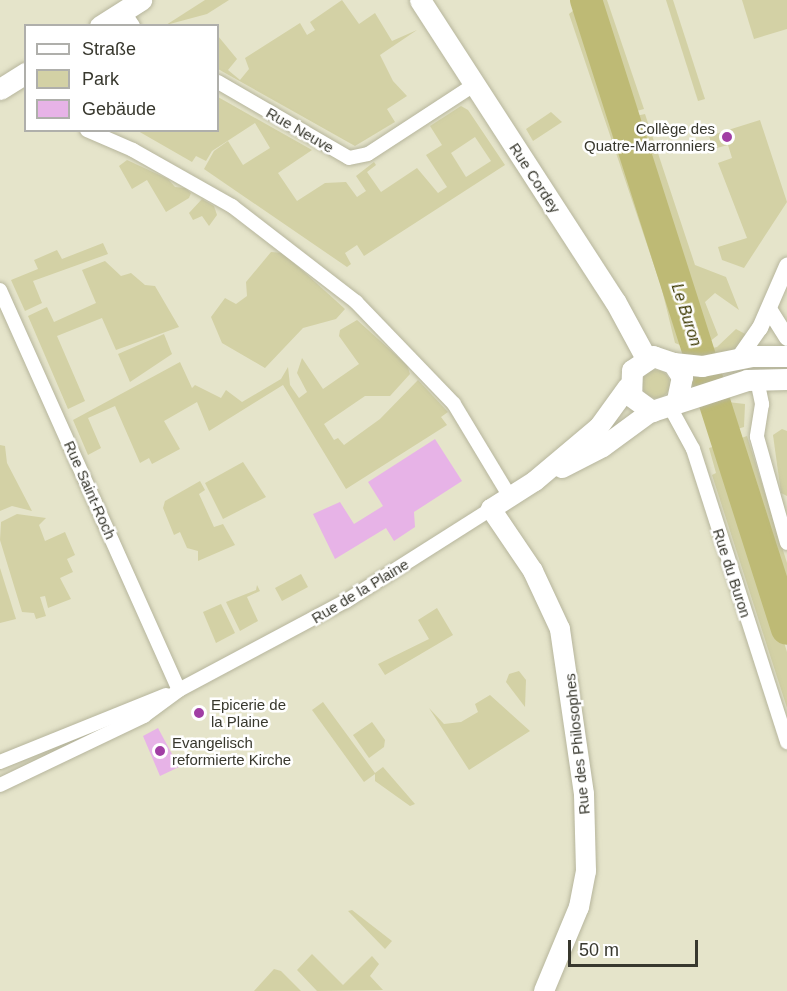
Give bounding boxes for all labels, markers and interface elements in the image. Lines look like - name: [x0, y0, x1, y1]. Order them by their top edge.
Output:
- legend: [24, 24, 219, 132]
- text: Straße: [82, 39, 136, 59]
- text: Park: [82, 69, 119, 89]
- text: Gebäude: [82, 99, 156, 119]
- street label: Rue Neuve: [263, 103, 337, 157]
- place label: Collège des Quatre-Marronniers: [584, 119, 715, 154]
- marker: Collège des Quatre-Marronniers: [720, 130, 734, 144]
- street label: Rue Cordey: [506, 140, 564, 216]
- water label: Le Buron: [667, 281, 705, 349]
- street label: Rue Saint-Roch: [60, 438, 120, 542]
- street label: Rue du Buron: [709, 526, 755, 620]
- street label: Rue de la Plaine: [308, 555, 412, 627]
- street label: Rue des Philosophes: [561, 673, 593, 815]
- place label: Epicerie de la Plaine: [211, 695, 286, 730]
- marker: Epicerie de la Plaine: [192, 706, 206, 720]
- place label: Evangelisch reformierte Kirche: [172, 733, 291, 768]
- marker: Evangelisch reformierte Kirche: [153, 744, 167, 758]
- scale bar: [571, 928, 702, 966]
- text: 50 m: [579, 940, 619, 960]

